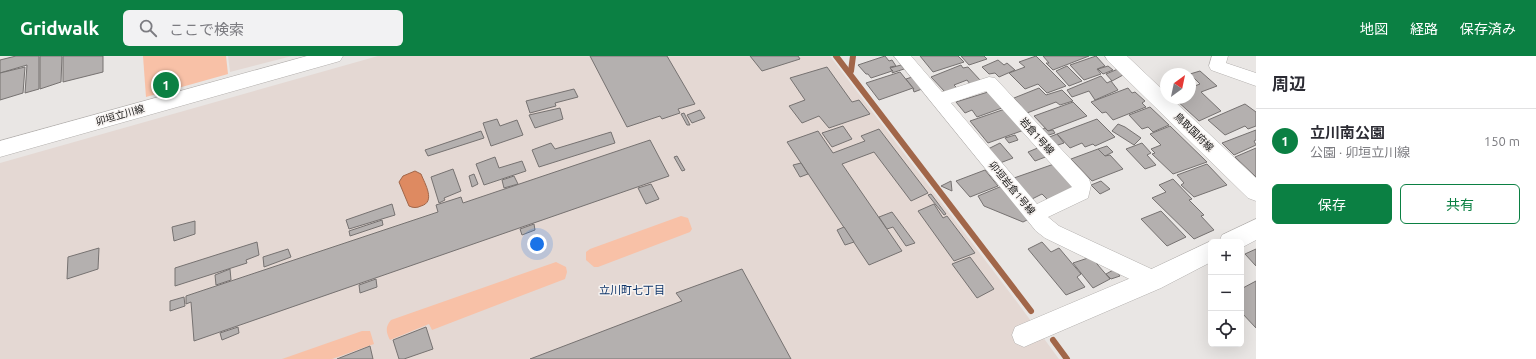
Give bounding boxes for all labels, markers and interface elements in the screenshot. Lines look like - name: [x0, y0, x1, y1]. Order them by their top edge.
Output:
- search box: [123, 10, 403, 46]
- text: Gridwalk: [20, 17, 99, 39]
- icon: search: [137, 17, 159, 39]
- text: ここで検索: [169, 21, 244, 38]
- text: 地図: [1360, 21, 1388, 37]
- text: 経路: [1410, 21, 1438, 37]
- text: 保存済み: [1460, 21, 1516, 37]
- north arrow: [1160, 68, 1196, 104]
- pin: 1: [153, 70, 179, 100]
- text: 周辺: [1272, 74, 1306, 93]
- street label: 卯垣立川線: [94, 103, 146, 127]
- street label: 鳥取国府線: [1172, 111, 1216, 153]
- street label: 岩倉1号線: [1018, 115, 1056, 157]
- text: 立川南公園: [1310, 124, 1385, 141]
- text: 1: [1281, 134, 1289, 148]
- text: 150 m: [1484, 134, 1520, 148]
- text: 公園 · 卯垣立川線: [1310, 145, 1410, 159]
- street label: 卯垣岩倉1号線: [987, 159, 1037, 217]
- button: 保存: [1272, 184, 1392, 224]
- button: 共有: [1400, 184, 1520, 224]
- your location: [527, 234, 547, 254]
- map controls: [1208, 239, 1244, 347]
- button: +: [1208, 239, 1244, 275]
- button: −: [1208, 275, 1244, 311]
- district label: 立川町七丁目: [599, 284, 665, 296]
- button: locate: [1208, 311, 1244, 347]

